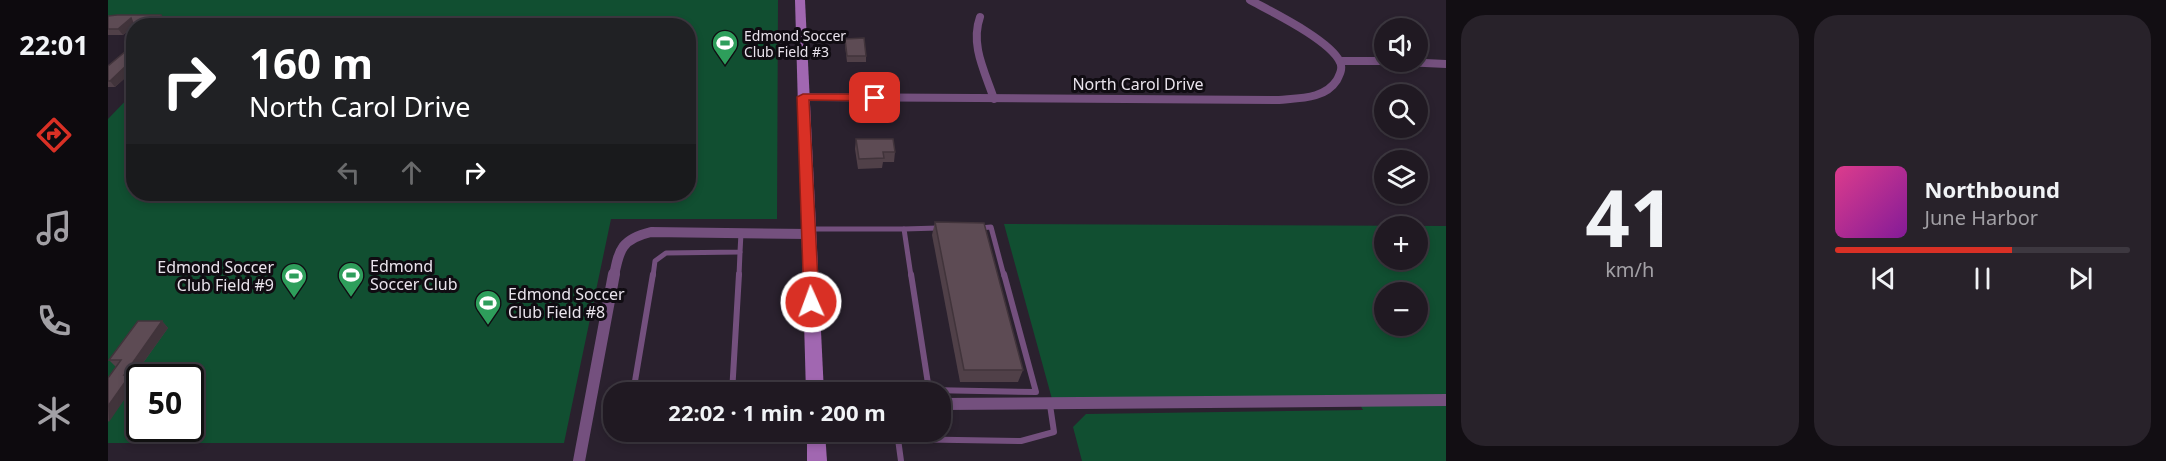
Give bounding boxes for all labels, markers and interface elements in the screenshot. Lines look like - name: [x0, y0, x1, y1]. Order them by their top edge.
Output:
- map controls: [1374, 18, 1428, 336]
- button: sound: [1374, 18, 1428, 72]
- text: 22:01: [19, 26, 89, 63]
- place label: Edmond Soccer Club Field #3: [744, 26, 846, 61]
- sports icon: Edmond Soccer Club Field #3: [710, 28, 740, 66]
- text: 160 m: [249, 34, 373, 91]
- icon: right: [150, 42, 228, 120]
- pin: [849, 72, 900, 123]
- street label: North Carol Drive: [1072, 73, 1204, 95]
- icon: arrive: [858, 81, 891, 114]
- button: search: [1374, 84, 1428, 138]
- text: North Carol Drive: [249, 88, 470, 125]
- icon: directions: [33, 114, 75, 156]
- button: layers: [1374, 150, 1428, 204]
- icon: left: [332, 156, 365, 189]
- icon: ahead: [395, 156, 428, 189]
- icon: right: [458, 156, 491, 189]
- text: 41: [1585, 164, 1674, 270]
- text: Northbound: [1925, 174, 2060, 204]
- text: June Harbor: [1925, 204, 2038, 231]
- icon: music: [33, 207, 75, 249]
- button: +: [1374, 216, 1428, 270]
- place label: Edmond Soccer Club: [370, 255, 458, 295]
- place label: Edmond Soccer Club Field #9: [157, 256, 274, 296]
- text: km/h: [1605, 256, 1654, 283]
- sports icon: Edmond Soccer Club: [336, 260, 366, 298]
- sports icon: Edmond Soccer Club Field #9: [279, 261, 309, 299]
- icon: previous: [1867, 262, 1900, 295]
- icon: pause: [1966, 262, 1999, 295]
- icon: next: [2064, 262, 2097, 295]
- position arrow: [779, 270, 843, 334]
- button: −: [1374, 282, 1428, 336]
- place label: Edmond Soccer Club Field #8: [508, 283, 625, 323]
- sports icon: Edmond Soccer Club Field #8: [473, 288, 503, 326]
- icon: phone: [33, 300, 75, 342]
- speed limit sign: 50: [126, 364, 204, 442]
- icon: climate: [33, 393, 75, 435]
- text: 22:02 · 1 min · 200 m: [668, 397, 886, 427]

